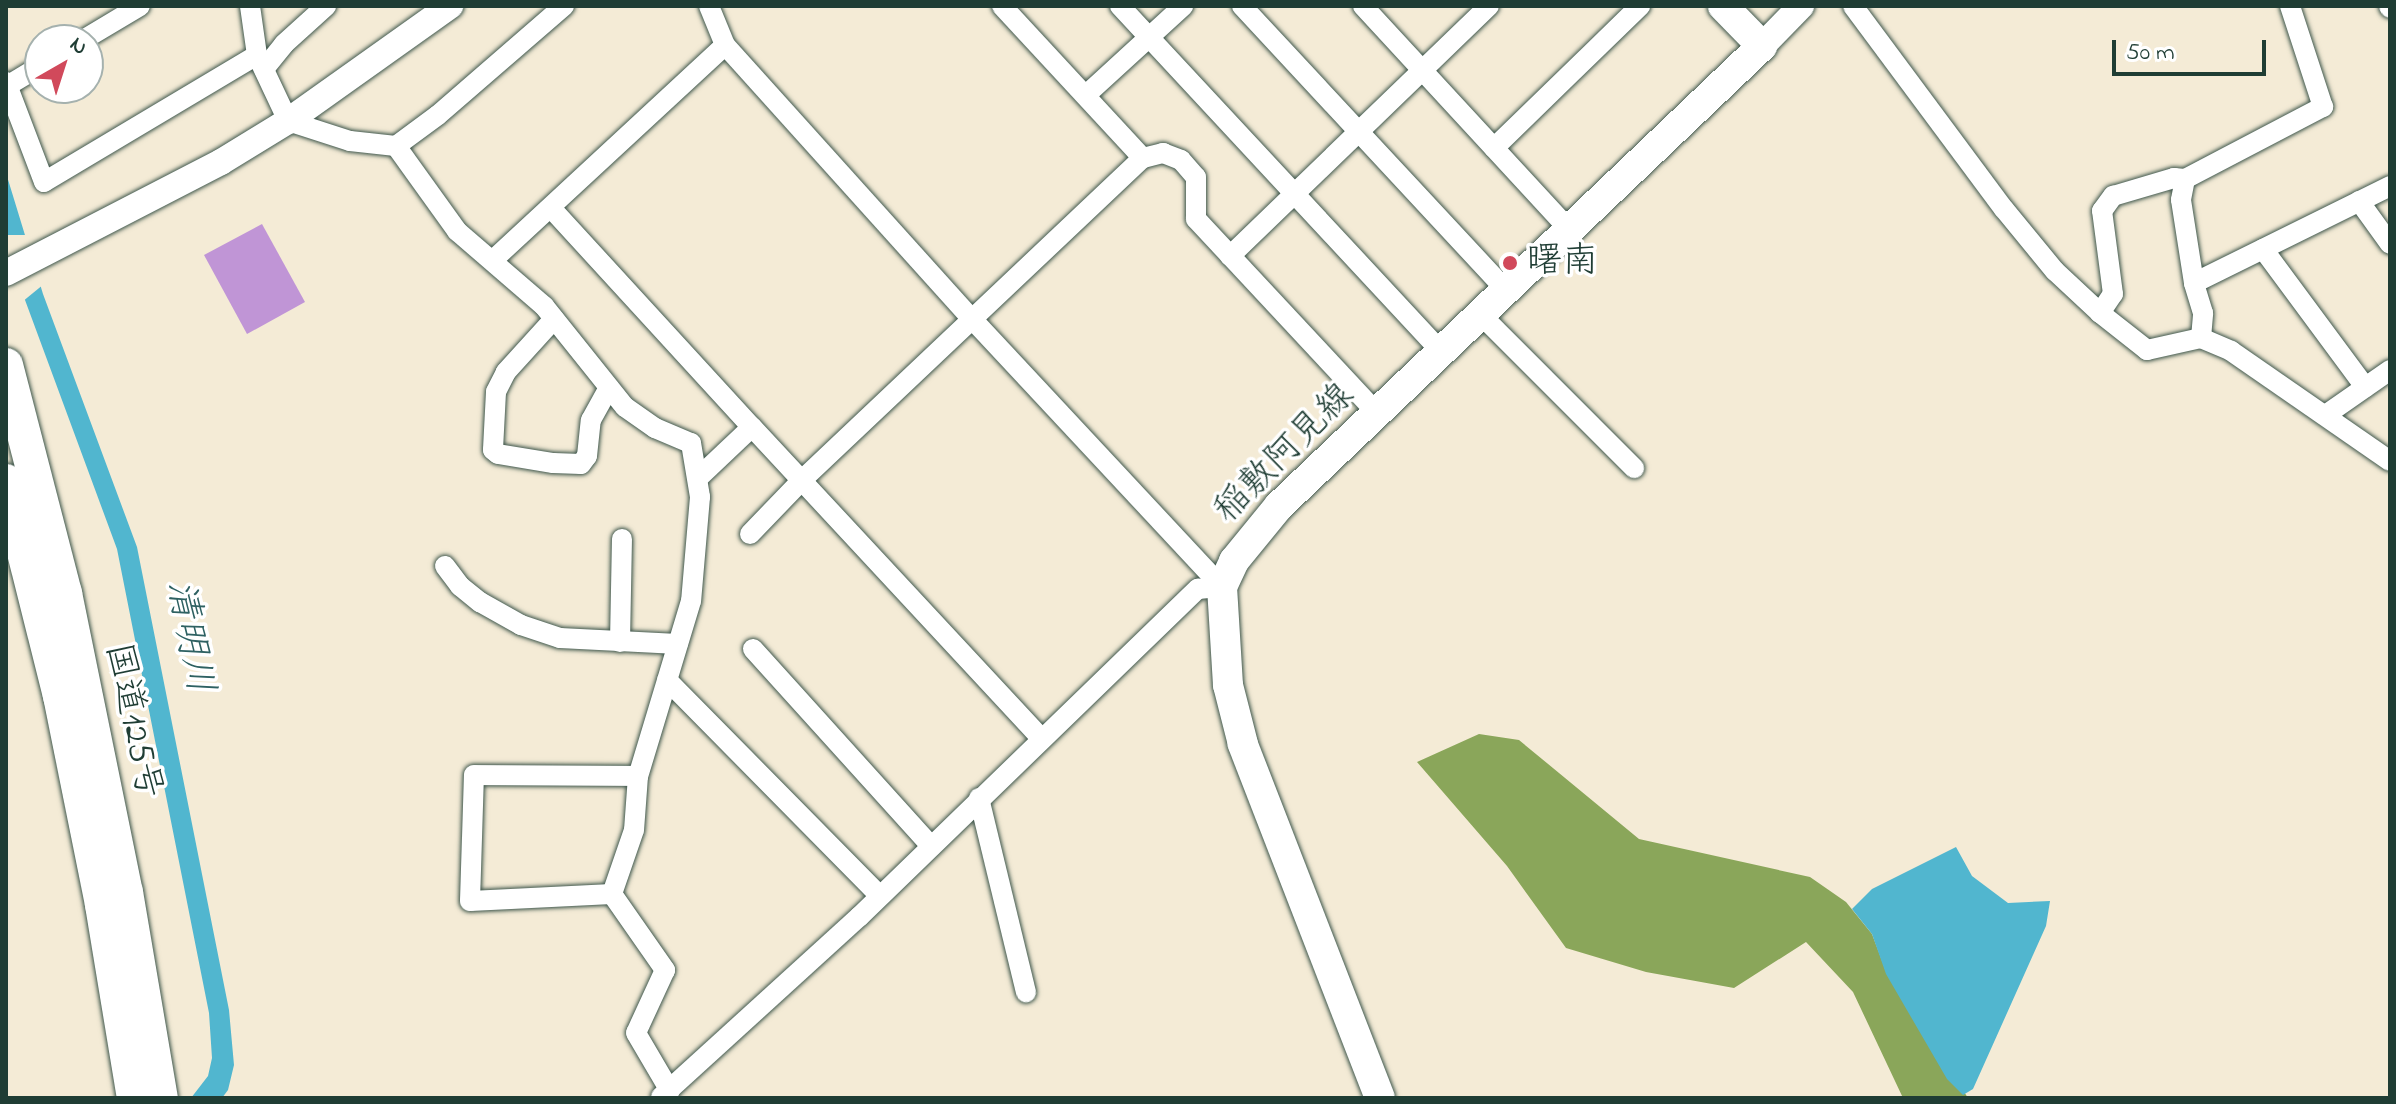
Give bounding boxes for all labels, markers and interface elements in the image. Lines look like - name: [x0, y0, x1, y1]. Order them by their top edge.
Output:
- north arrow: [24, 24, 104, 104]
- scale bar: [2116, 24, 2270, 74]
- text: N: [62, 30, 94, 64]
- text: 50 m: [2126, 36, 2175, 71]
- place label: 曙南: [1526, 241, 1598, 285]
- marker: 曙南: [1501, 254, 1519, 272]
- street label: 稲敷阿見線: [1206, 375, 1364, 533]
- water label: 清明川: [155, 577, 221, 697]
- street label: 国道125号: [94, 639, 170, 803]

